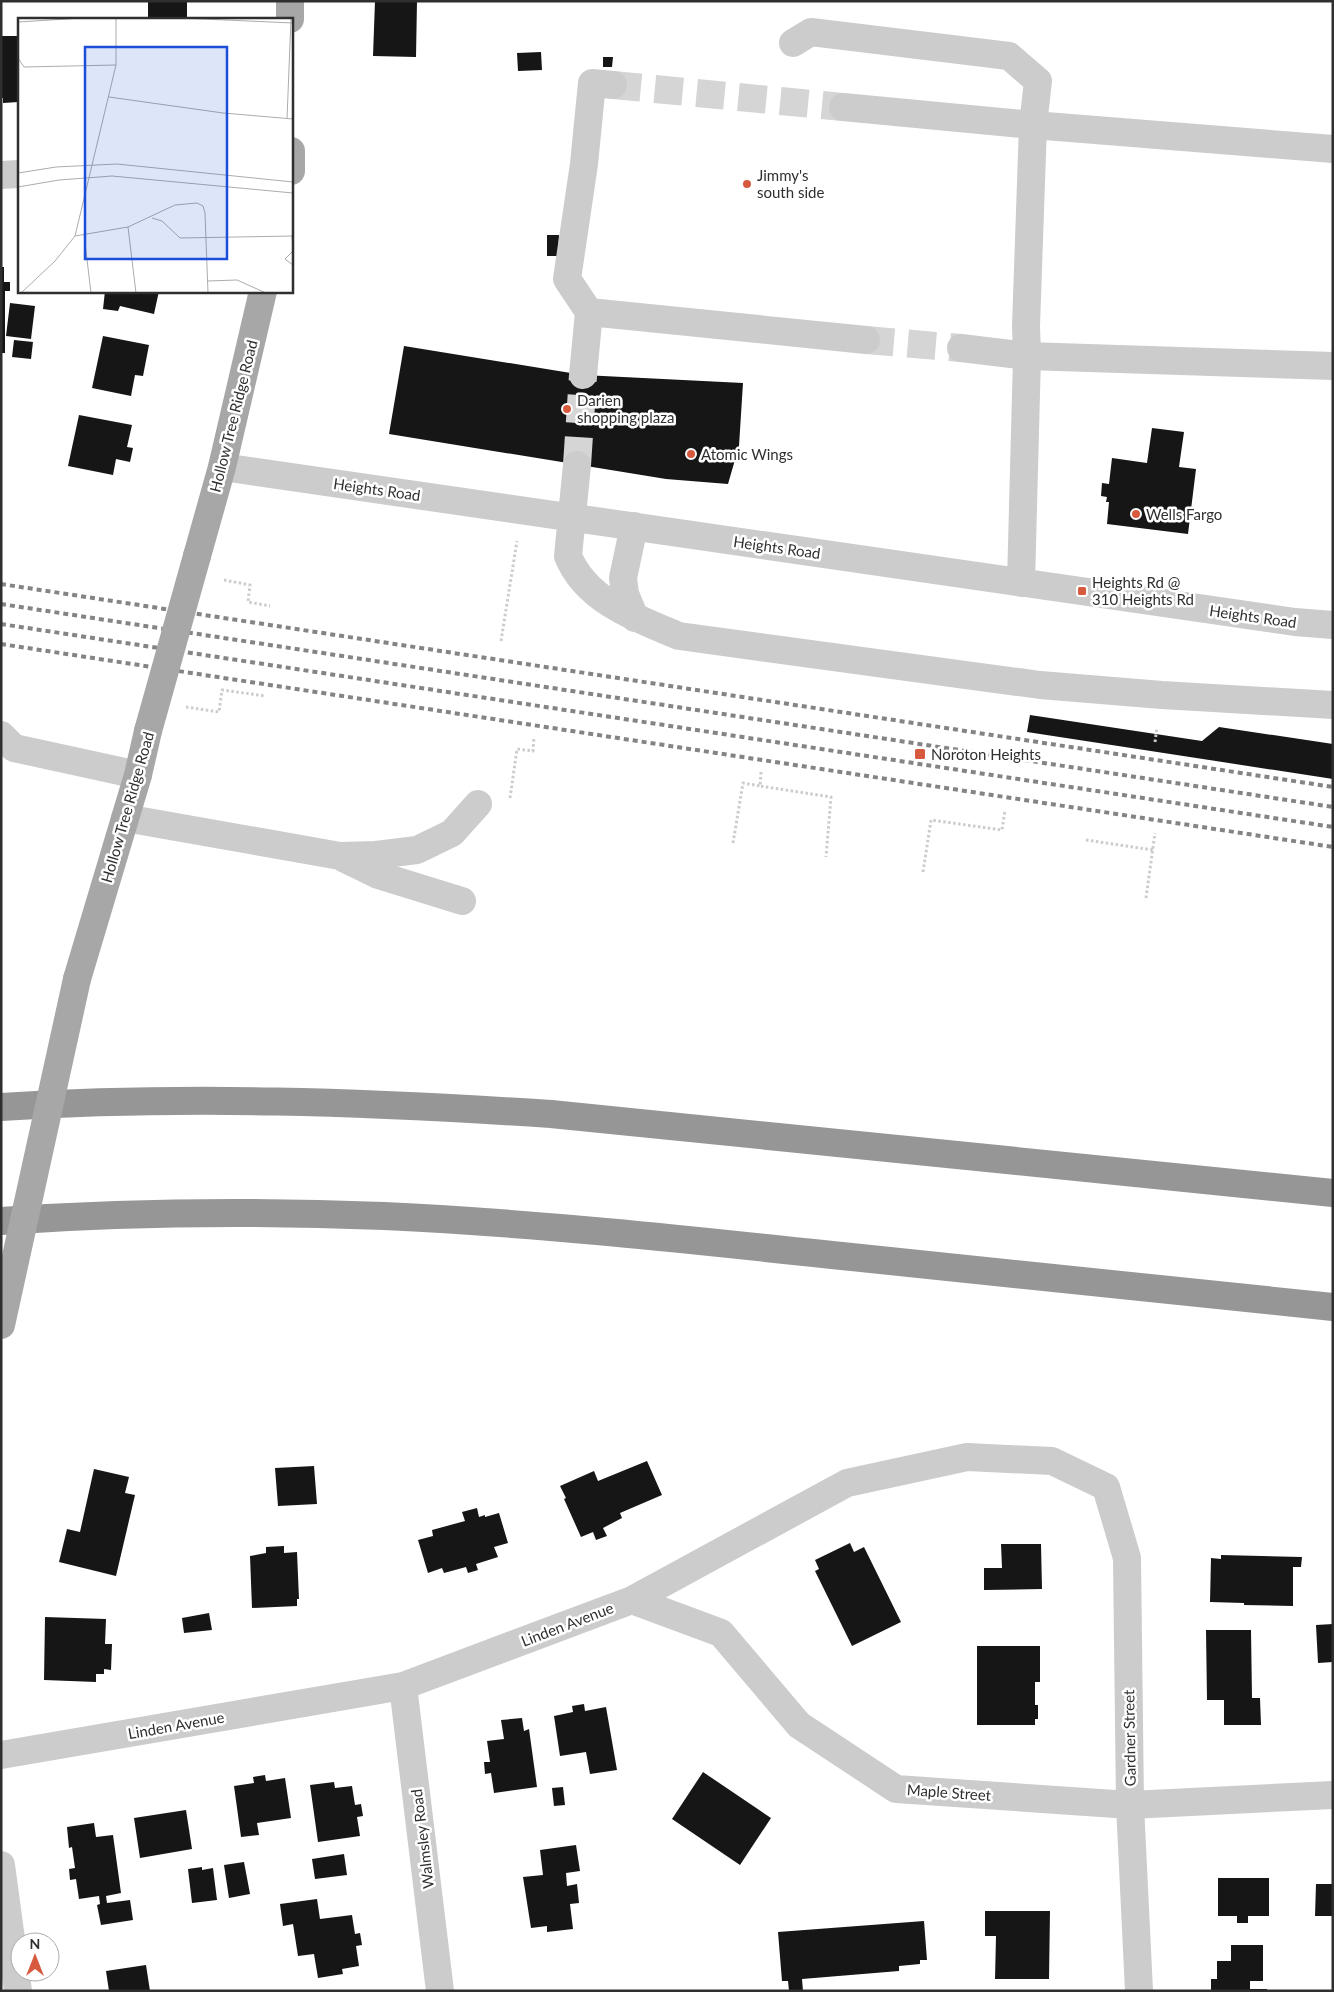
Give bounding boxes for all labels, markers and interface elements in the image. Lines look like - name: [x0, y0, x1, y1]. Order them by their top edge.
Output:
- inset map: [18, 18, 292, 292]
- place label: Jimmy's south side: [757, 166, 824, 201]
- marker: Jimmy's south side: [741, 178, 753, 190]
- street label: Hollow Tree Ridge Road: [205, 338, 261, 494]
- place label: Darien shopping plaza: [577, 391, 674, 426]
- marker: Darien shopping plaza: [561, 403, 573, 415]
- place label: Atomic Wings: [701, 445, 793, 463]
- marker: Atomic Wings: [685, 448, 697, 460]
- street label: Heights Road: [332, 474, 422, 504]
- place label: Wells Fargo: [1146, 505, 1222, 523]
- marker: Wells Fargo: [1130, 508, 1142, 520]
- street label: Heights Road: [732, 532, 822, 562]
- place label: Heights Rd @ 310 Heights Rd: [1092, 573, 1194, 608]
- marker: Heights Rd @ 310 Heights Rd: [1076, 585, 1088, 597]
- street label: Heights Road: [1208, 601, 1298, 631]
- street label: Hollow Tree Ridge Road: [97, 729, 157, 885]
- place label: Noroton Heights: [931, 745, 1041, 763]
- marker: Noroton Heights: [913, 747, 927, 761]
- street label: Linden Avenue: [518, 1598, 616, 1650]
- street label: Gardner Street: [1119, 1689, 1139, 1787]
- street label: Linden Avenue: [126, 1708, 226, 1742]
- street label: Maple Street: [906, 1780, 992, 1804]
- street label: Walmsley Road: [407, 1788, 437, 1890]
- north arrow: [10, 1932, 60, 1982]
- text: N: [30, 1935, 40, 1952]

